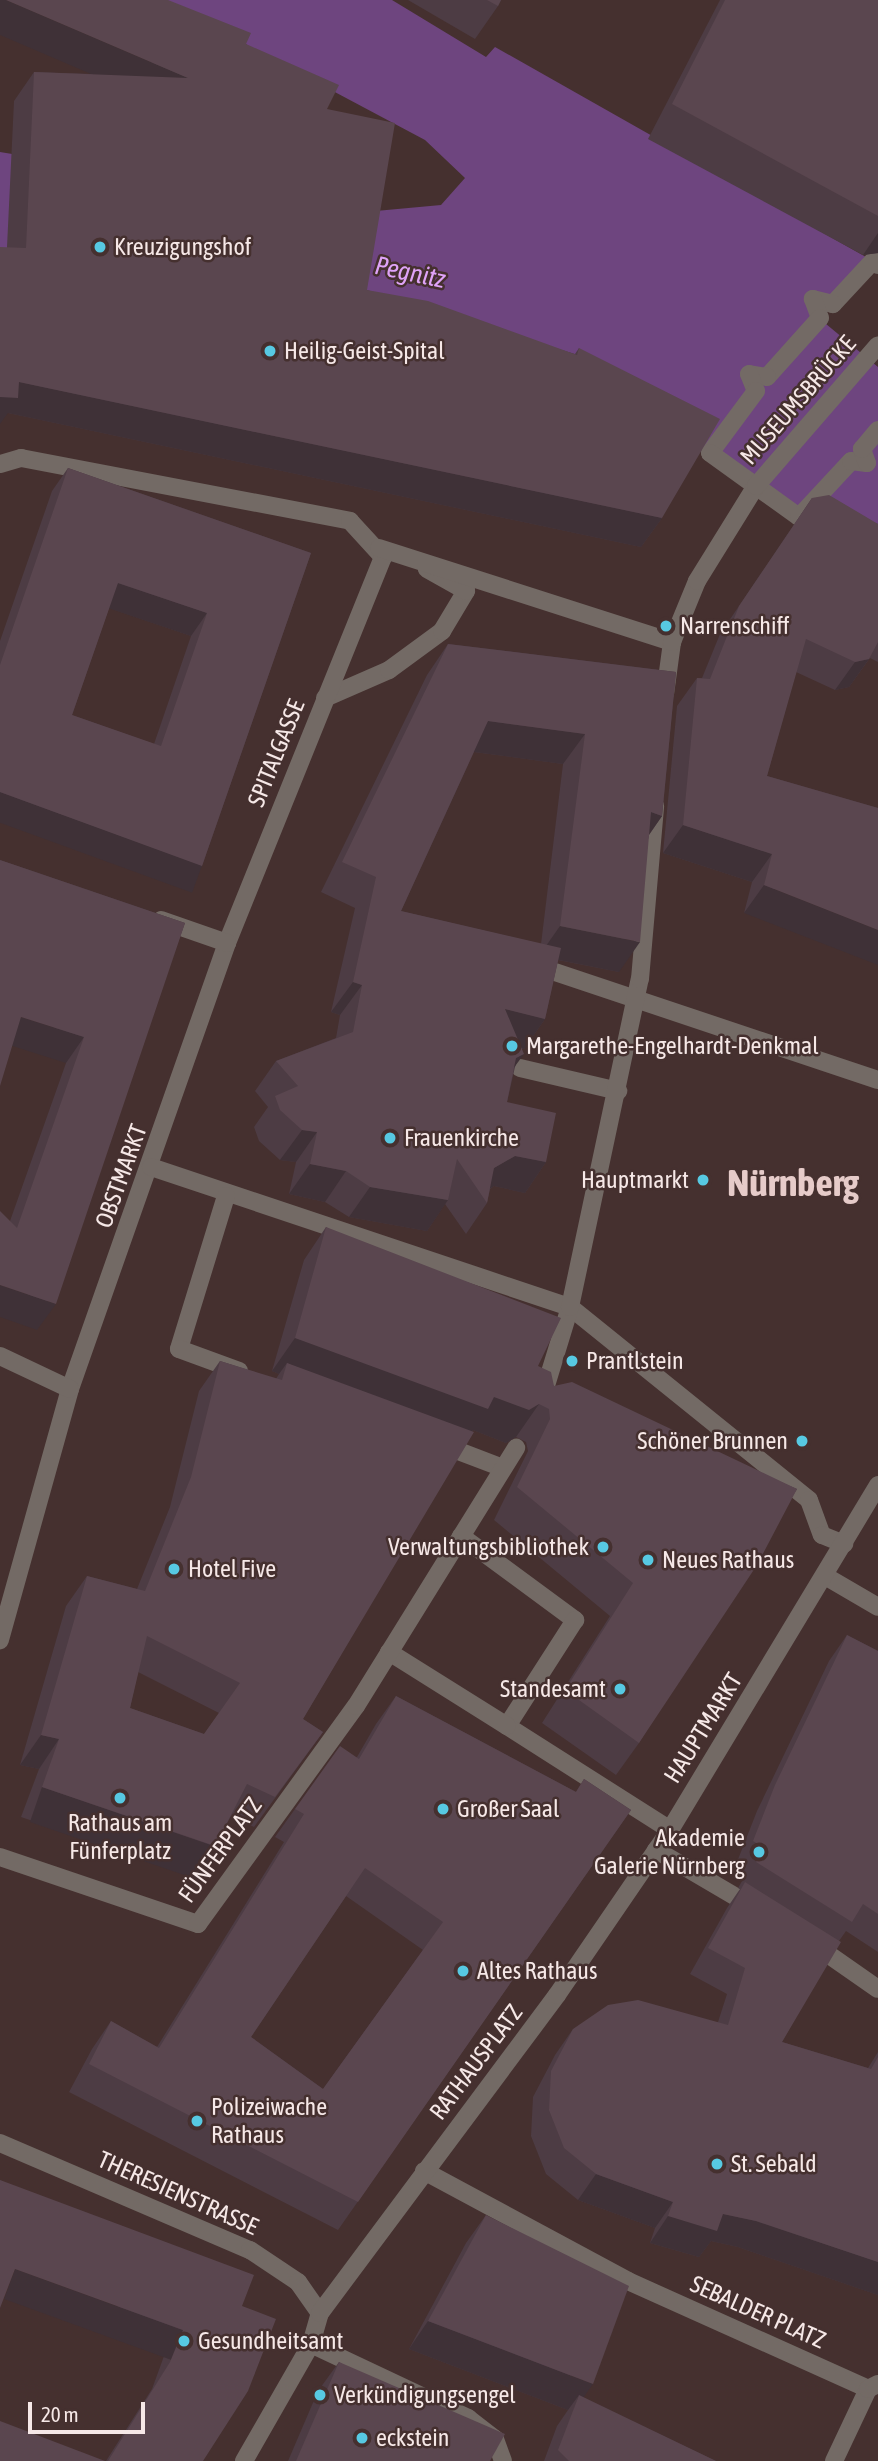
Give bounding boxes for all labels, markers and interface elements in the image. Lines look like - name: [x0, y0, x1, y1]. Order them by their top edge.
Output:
- place label: Kreuzigungshof: [114, 233, 251, 261]
- marker: Kreuzigungshof: [92, 239, 108, 255]
- water label: Pegnitz: [372, 250, 448, 296]
- street label: MUSEUMSBRÜCKE: [734, 330, 862, 470]
- place label: Heilig-Geist-Spital: [284, 337, 444, 365]
- marker: Heilig-Geist-Spital: [262, 343, 278, 359]
- place label: Narrenschiff: [680, 612, 790, 640]
- marker: Narrenschiff: [658, 618, 674, 634]
- street label: SPITALGASSE: [241, 695, 311, 811]
- place label: Margarethe-Engelhardt-Denkmal: [526, 1032, 818, 1060]
- marker: Margarethe-Engelhardt-Denkmal: [504, 1038, 520, 1054]
- street label: OBSTMARKT: [89, 1120, 153, 1232]
- place label: Frauenkirche: [404, 1124, 519, 1152]
- marker: Frauenkirche: [382, 1130, 398, 1146]
- district label: Nürnberg: [727, 1160, 859, 1206]
- place label: Hauptmarkt: [581, 1166, 689, 1194]
- marker: Hauptmarkt: [695, 1172, 711, 1188]
- place label: Prantlstein: [586, 1347, 684, 1375]
- marker: Prantlstein: [564, 1353, 580, 1369]
- place label: Schöner Brunnen: [637, 1427, 788, 1455]
- marker: Schöner Brunnen: [794, 1433, 810, 1449]
- place label: Verwaltungsbibliothek: [388, 1533, 589, 1561]
- marker: Verwaltungsbibliothek: [595, 1539, 611, 1555]
- place label: Neues Rathaus: [662, 1546, 794, 1574]
- marker: Neues Rathaus: [640, 1552, 656, 1568]
- place label: Hotel Five: [188, 1555, 276, 1583]
- marker: Hotel Five: [166, 1561, 182, 1577]
- street label: HAUPTMARKT: [658, 1668, 748, 1788]
- place label: Standesamt: [500, 1675, 606, 1703]
- marker: Standesamt: [612, 1681, 628, 1697]
- marker: Rathaus am Fünferplatz: [112, 1790, 128, 1806]
- street label: FÜNFERPLATZ: [172, 1792, 268, 1908]
- place label: Großer Saal: [457, 1795, 559, 1823]
- marker: Großer Saal: [435, 1801, 451, 1817]
- place label: Rathaus am Fünferplatz: [68, 1809, 172, 1865]
- place label: Akademie Galerie Nürnberg: [594, 1824, 745, 1880]
- marker: Akademie Galerie Nürnberg: [751, 1844, 767, 1860]
- place label: Altes Rathaus: [477, 1957, 597, 1985]
- marker: Altes Rathaus: [455, 1963, 471, 1979]
- street label: RATHAUSPLATZ: [423, 1999, 529, 2125]
- place label: Polizeiwache Rathaus: [211, 2093, 327, 2149]
- marker: Polizeiwache Rathaus: [189, 2113, 205, 2129]
- street label: THERESIENSTRASSE: [93, 2145, 263, 2241]
- place label: St. Sebald: [731, 2150, 817, 2178]
- marker: St. Sebald: [709, 2156, 725, 2172]
- street label: SEBALDER PLATZ: [686, 2269, 830, 2355]
- place label: Gesundheitsamt: [198, 2327, 343, 2355]
- marker: Gesundheitsamt: [176, 2333, 192, 2349]
- place label: Verkündigungsengel: [334, 2381, 516, 2409]
- marker: Verkündigungsengel: [312, 2387, 328, 2403]
- scale bar: [32, 2388, 149, 2432]
- text: 20 m: [41, 2402, 79, 2426]
- place label: eckstein: [376, 2424, 449, 2452]
- marker: eckstein: [354, 2430, 370, 2446]

